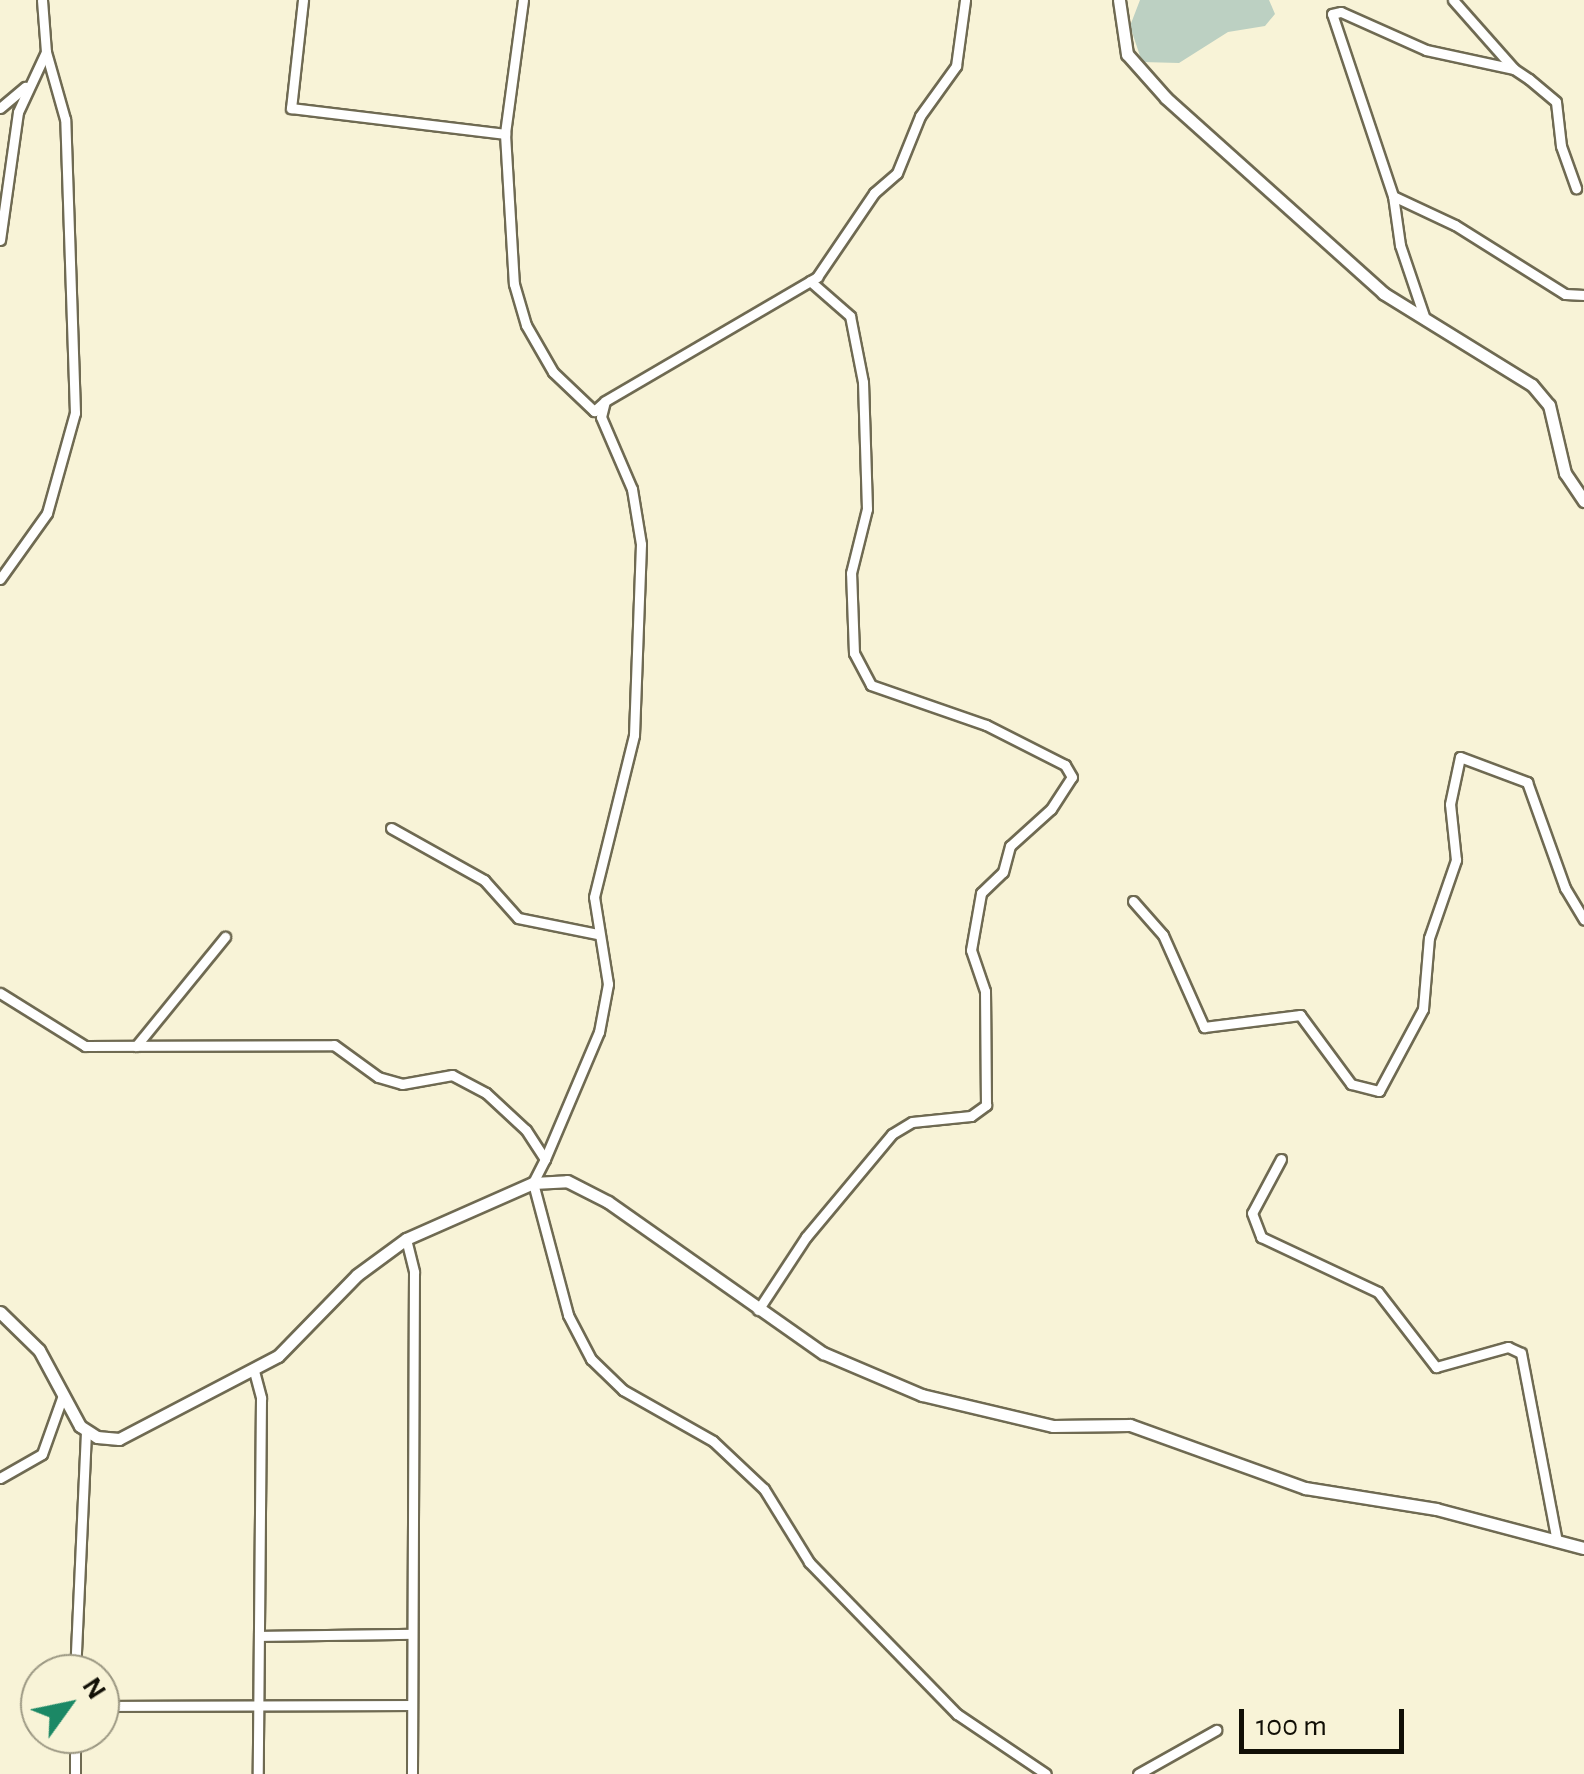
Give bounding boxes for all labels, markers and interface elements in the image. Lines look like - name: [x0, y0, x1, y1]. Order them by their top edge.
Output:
- north arrow: [20, 1654, 120, 1754]
- text: N: [76, 1673, 111, 1705]
- scale bar: [1244, 1689, 1409, 1751]
- text: 100 m: [1256, 1711, 1327, 1741]

